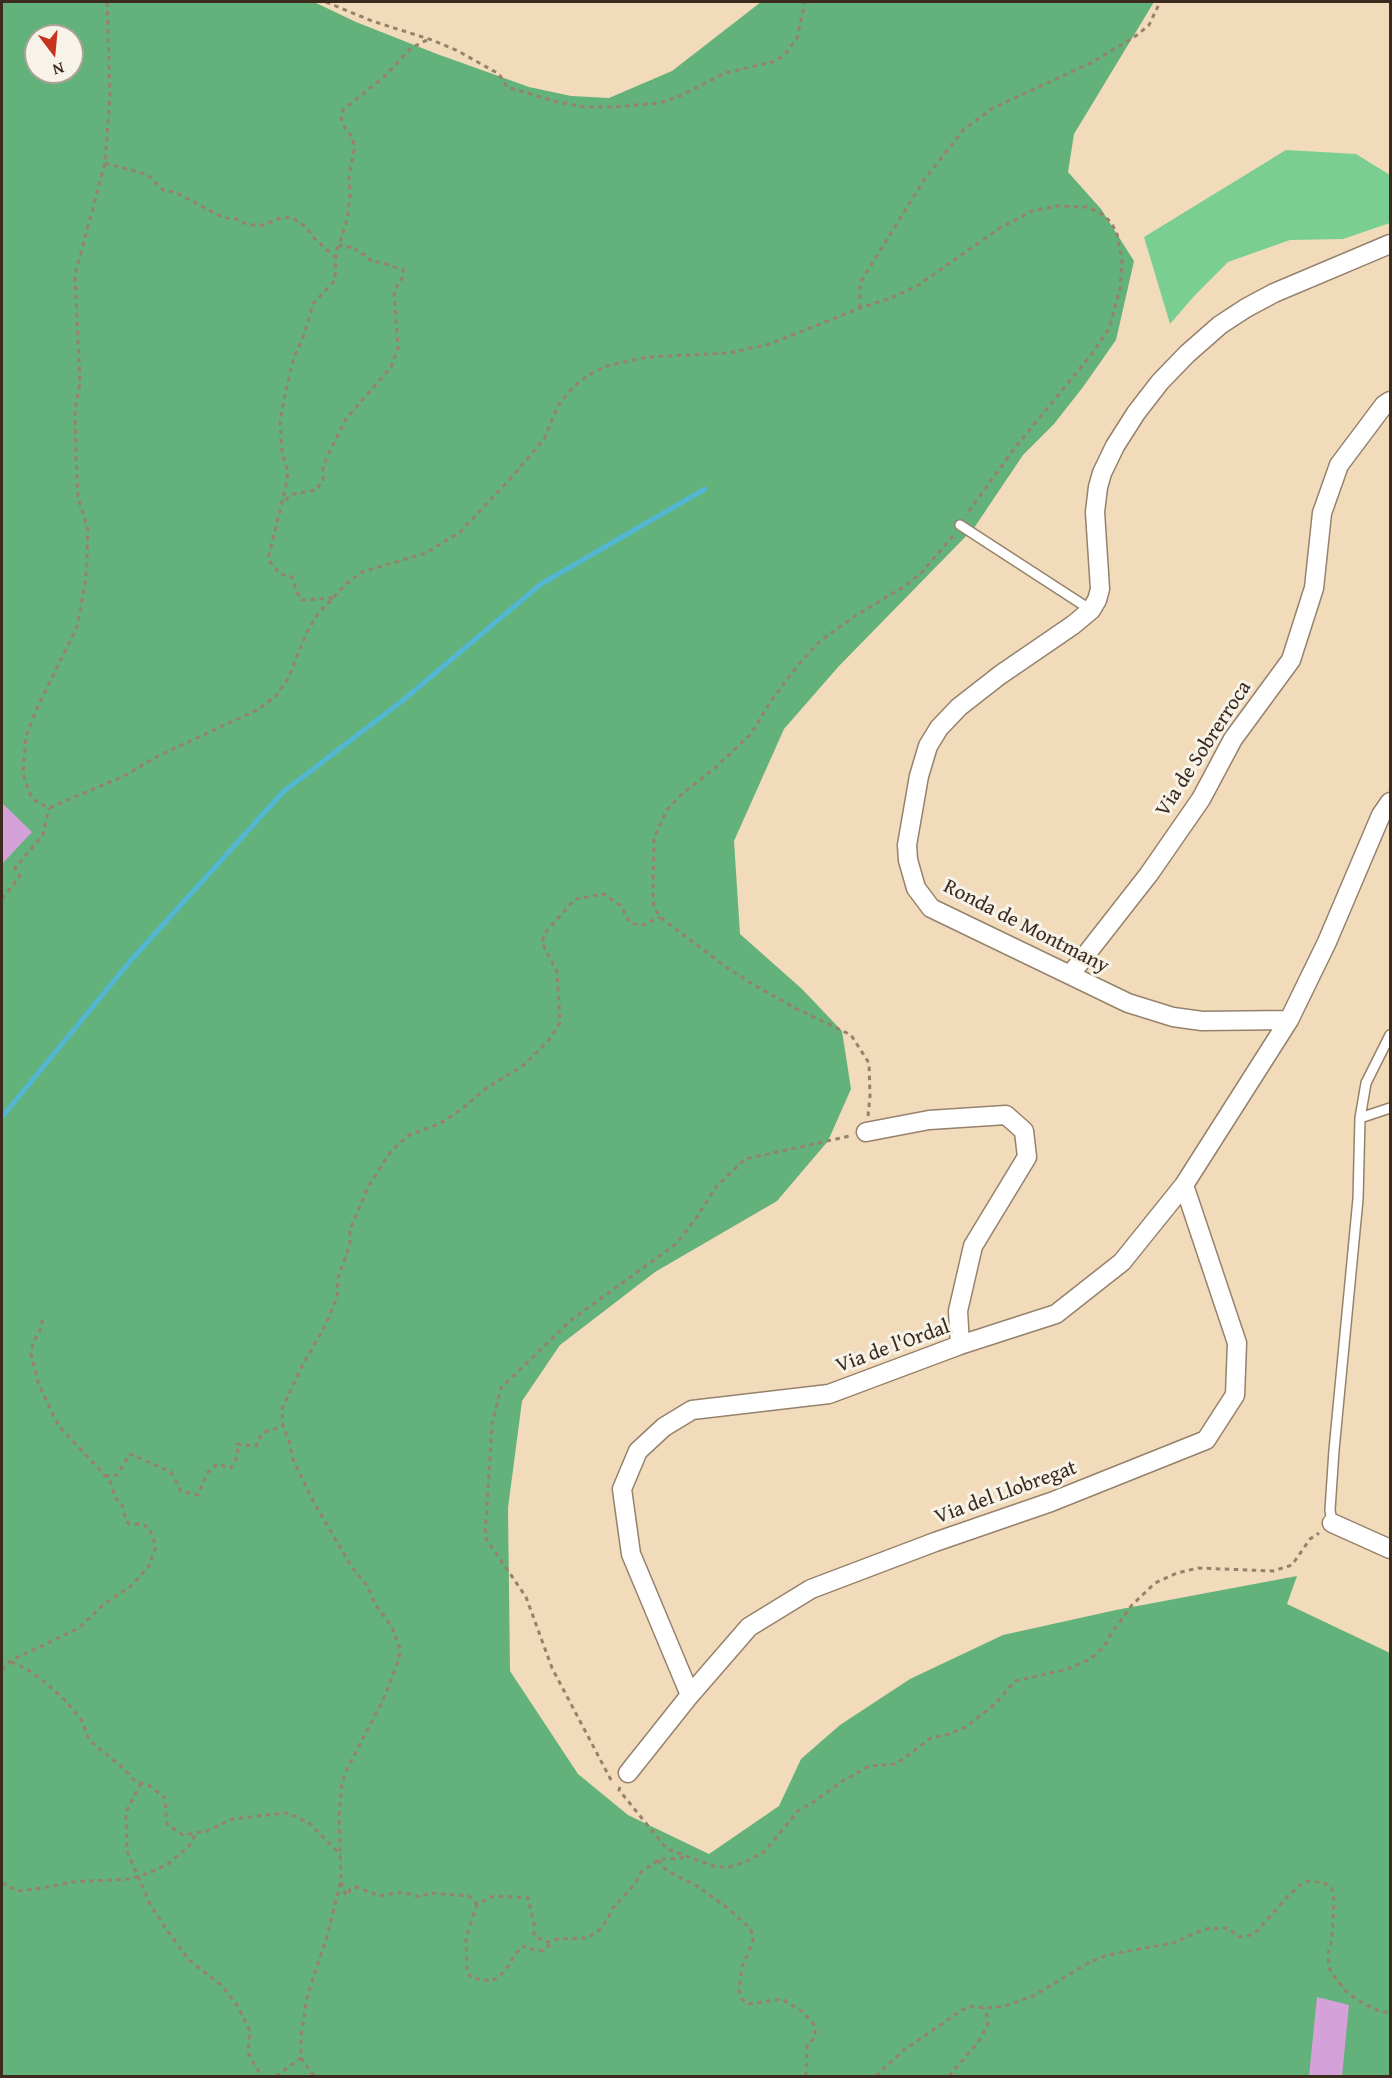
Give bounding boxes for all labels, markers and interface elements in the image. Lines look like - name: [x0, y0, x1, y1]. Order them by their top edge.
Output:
- north arrow: [24, 24, 84, 84]
- text: N: [50, 56, 67, 82]
- street label: Via de Sobrerroca: [1151, 676, 1257, 822]
- street label: Ronda de Montmany: [939, 874, 1113, 980]
- street label: Via de l'Ordal: [833, 1315, 953, 1379]
- street label: Via del Llobregat: [931, 1456, 1081, 1530]

